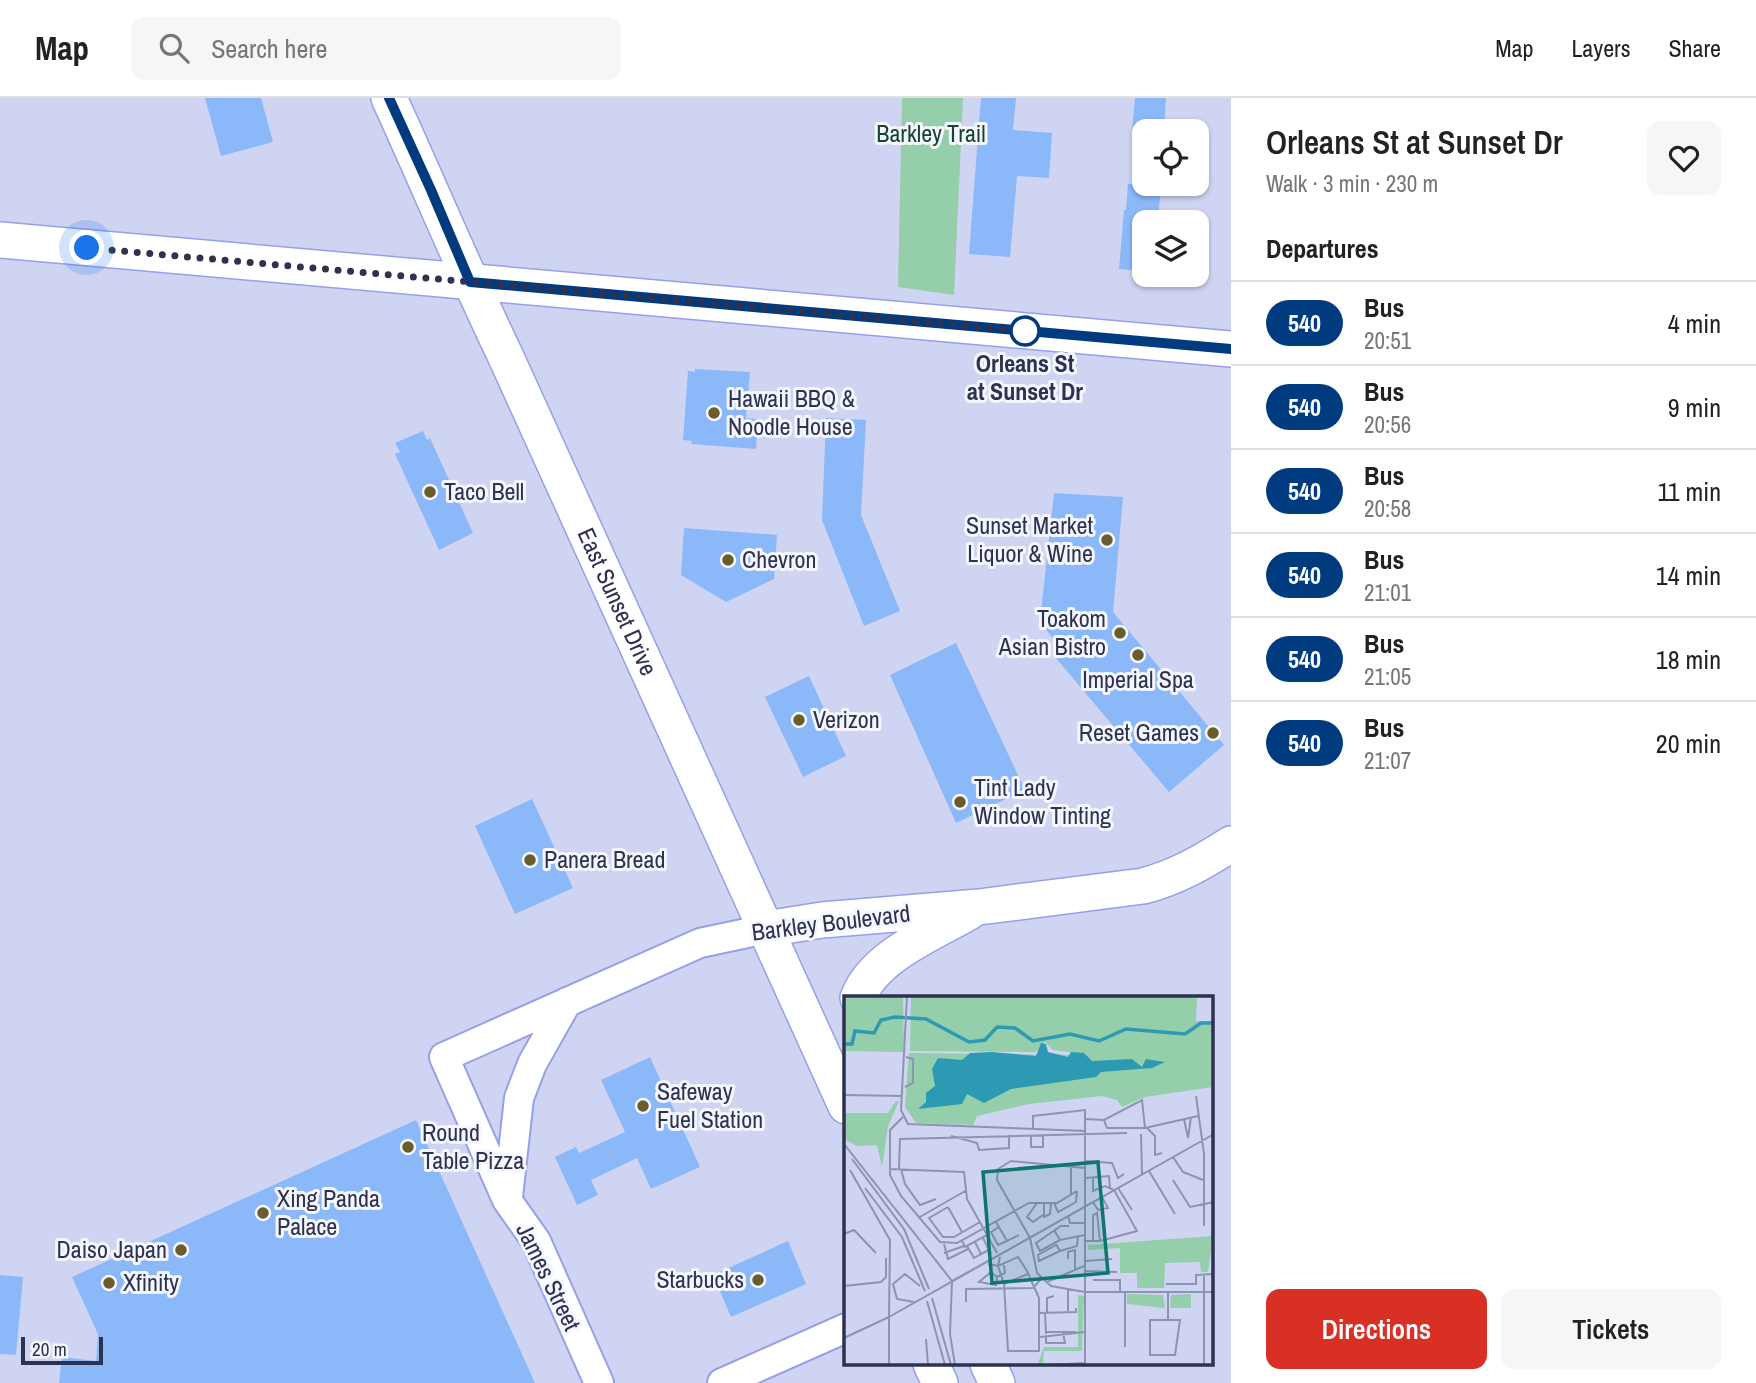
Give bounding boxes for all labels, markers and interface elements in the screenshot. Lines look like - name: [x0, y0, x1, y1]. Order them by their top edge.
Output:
- search box: [131, 17, 621, 80]
- text: Map: [35, 26, 89, 70]
- icon: search: [155, 29, 193, 67]
- text: Search here: [211, 31, 327, 66]
- text: Map: [1495, 32, 1533, 64]
- text: Layers: [1571, 32, 1630, 64]
- text: Share: [1668, 32, 1721, 64]
- park label: Barkley Trail: [876, 117, 986, 149]
- map controls: [1132, 119, 1209, 287]
- button: locate: [1132, 119, 1209, 196]
- text: Orleans St at Sunset Dr: [1266, 120, 1563, 164]
- button: heart: [1647, 121, 1721, 195]
- text: Walk · 3 min · 230 m: [1266, 168, 1438, 199]
- button: layers: [1132, 210, 1209, 287]
- your location: [69, 230, 104, 265]
- text: Departures: [1266, 231, 1379, 266]
- text: Bus: [1364, 290, 1404, 325]
- text: 4 min: [1668, 306, 1721, 341]
- text: 540: [1288, 307, 1321, 339]
- marker: Orleans St at Sunset Dr: [1010, 316, 1040, 346]
- text: 20:51: [1364, 325, 1411, 356]
- place label: Orleans St at Sunset Dr: [967, 347, 1083, 407]
- text: Bus: [1364, 374, 1404, 409]
- place label: Hawaii BBQ & Noodle House: [728, 382, 855, 442]
- text: 9 min: [1668, 390, 1721, 425]
- text: 540: [1288, 391, 1321, 423]
- marker: Hawaii BBQ & Noodle House: [706, 405, 722, 421]
- text: 20:56: [1364, 409, 1411, 440]
- text: Bus: [1364, 458, 1404, 493]
- text: 11 min: [1657, 474, 1721, 509]
- place label: Taco Bell: [444, 475, 524, 507]
- text: 540: [1288, 475, 1321, 507]
- marker: Taco Bell: [422, 484, 438, 500]
- text: 20:58: [1364, 493, 1411, 524]
- place label: Sunset Market Liquor & Wine: [966, 509, 1094, 569]
- street label: East Sunset Drive: [571, 522, 665, 680]
- marker: Sunset Market Liquor & Wine: [1099, 532, 1115, 548]
- text: Bus: [1364, 542, 1404, 577]
- place label: Chevron: [742, 543, 816, 575]
- marker: Chevron: [720, 552, 736, 568]
- text: 14 min: [1656, 558, 1721, 593]
- text: 540: [1288, 559, 1321, 591]
- text: 21:01: [1364, 577, 1411, 608]
- place label: Toakom Asian Bistro: [998, 602, 1106, 662]
- marker: Toakom Asian Bistro: [1112, 625, 1128, 641]
- text: Bus: [1364, 626, 1404, 661]
- text: 18 min: [1656, 642, 1721, 677]
- text: 540: [1288, 643, 1321, 675]
- marker: Imperial Spa: [1130, 647, 1146, 663]
- text: 21:05: [1364, 661, 1411, 692]
- place label: Imperial Spa: [1082, 663, 1194, 695]
- place label: Verizon: [813, 703, 880, 735]
- text: Bus: [1364, 710, 1404, 745]
- marker: Verizon: [791, 712, 807, 728]
- place label: Reset Games: [1079, 716, 1199, 748]
- marker: Reset Games: [1205, 725, 1221, 741]
- text: 20 min: [1656, 726, 1721, 761]
- text: 540: [1288, 727, 1321, 759]
- text: 21:07: [1364, 745, 1411, 776]
- place label: Tint Lady Window Tinting: [974, 771, 1111, 831]
- marker: Tint Lady Window Tinting: [952, 794, 968, 810]
- place label: Panera Bread: [544, 843, 665, 875]
- marker: Panera Bread: [522, 852, 538, 868]
- street label: Barkley Boulevard: [750, 896, 912, 948]
- inset map: [844, 996, 1214, 1366]
- place label: Safeway Fuel Station: [657, 1075, 763, 1135]
- marker: Safeway Fuel Station: [635, 1098, 651, 1114]
- place label: Round Table Pizza: [422, 1116, 524, 1176]
- marker: Round Table Pizza: [400, 1139, 416, 1155]
- place label: Xing Panda Palace: [277, 1182, 380, 1242]
- marker: Xing Panda Palace: [255, 1205, 271, 1221]
- street label: James Street: [509, 1217, 589, 1336]
- place label: Daiso Japan: [57, 1233, 167, 1265]
- marker: Daiso Japan: [173, 1242, 189, 1258]
- place label: Starbucks: [656, 1263, 744, 1295]
- place label: Xfinity: [123, 1266, 179, 1298]
- marker: Starbucks: [750, 1272, 766, 1288]
- marker: Xfinity: [101, 1275, 117, 1291]
- button: Directions: [1266, 1289, 1487, 1369]
- button: Tickets: [1501, 1289, 1721, 1369]
- scale bar: [21, 1334, 103, 1366]
- text: 20 m: [32, 1336, 67, 1362]

